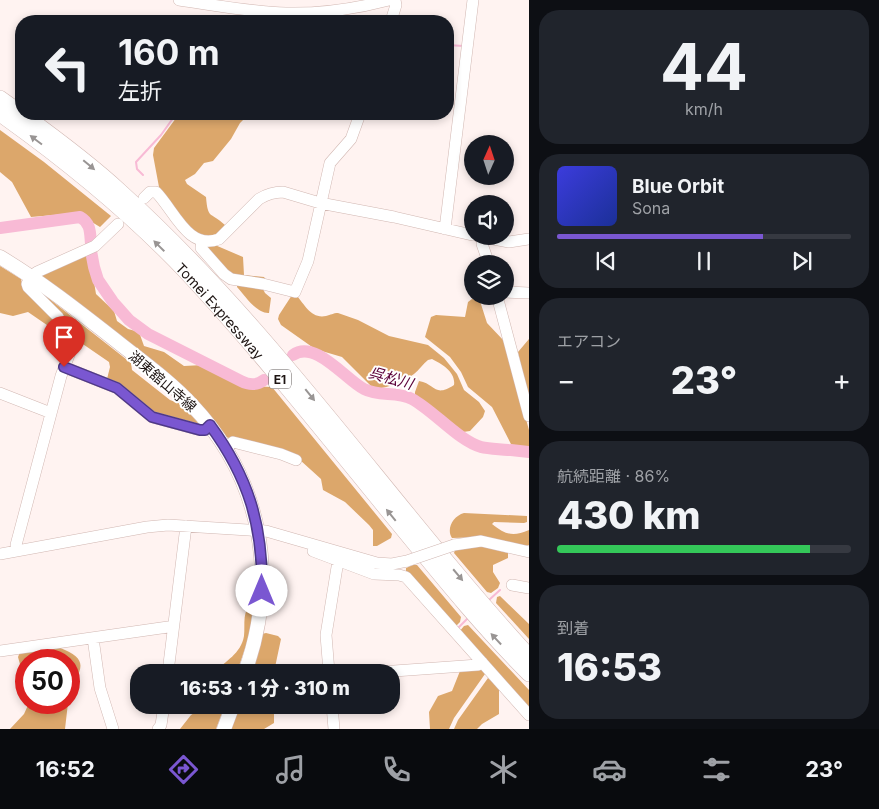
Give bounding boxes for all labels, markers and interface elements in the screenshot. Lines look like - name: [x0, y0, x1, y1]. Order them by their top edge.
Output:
- text: 44: [660, 27, 748, 106]
- text: 160 m: [118, 31, 220, 73]
- icon: left: [35, 35, 100, 100]
- text: 左折: [118, 78, 162, 104]
- text: km/h: [685, 99, 723, 119]
- one-way arrow: [30, 134, 43, 145]
- north arrow: [464, 135, 514, 185]
- map controls: [464, 135, 514, 305]
- one-way arrow: [82, 159, 95, 170]
- text: Blue Orbit: [632, 175, 724, 198]
- button: sound: [464, 195, 514, 245]
- text: Sona: [632, 198, 670, 218]
- one-way arrow: [153, 240, 165, 252]
- icon: previous: [592, 247, 620, 275]
- icon: pause: [690, 247, 718, 275]
- icon: next: [788, 247, 816, 275]
- button: layers: [464, 255, 514, 305]
- street label: Tomei Expressway: [173, 259, 268, 362]
- pin: [43, 316, 85, 367]
- icon: arrive: [50, 323, 78, 351]
- text: エアコン: [557, 331, 621, 351]
- street label: 湖東舘山寺線: [126, 347, 200, 415]
- text: 23°: [671, 357, 737, 403]
- water label: 呉松川: [367, 363, 417, 394]
- text: −: [557, 363, 576, 397]
- text: +: [832, 363, 851, 397]
- road number: E1: [269, 369, 291, 388]
- one-way arrow: [305, 389, 316, 402]
- text: 航続距離 · 86%: [557, 466, 670, 486]
- text: 430 km: [557, 492, 700, 538]
- one-way arrow: [385, 508, 396, 521]
- position arrow: [235, 564, 287, 616]
- one-way arrow: [452, 568, 463, 581]
- text: 到着: [557, 618, 589, 638]
- one-way arrow: [490, 633, 502, 645]
- text: 16:53: [557, 644, 662, 690]
- speed limit sign: 50: [15, 649, 80, 714]
- text: 16:53 · 1 分 · 310 m: [180, 677, 350, 700]
- icon: directions: [166, 752, 201, 787]
- icon: music: [273, 752, 308, 787]
- icon: phone: [379, 752, 414, 787]
- icon: climate: [486, 752, 521, 787]
- icon: car: [592, 752, 627, 787]
- icon: filters: [699, 752, 734, 787]
- text: 16:52: [36, 756, 95, 782]
- text: 23°: [805, 756, 843, 782]

